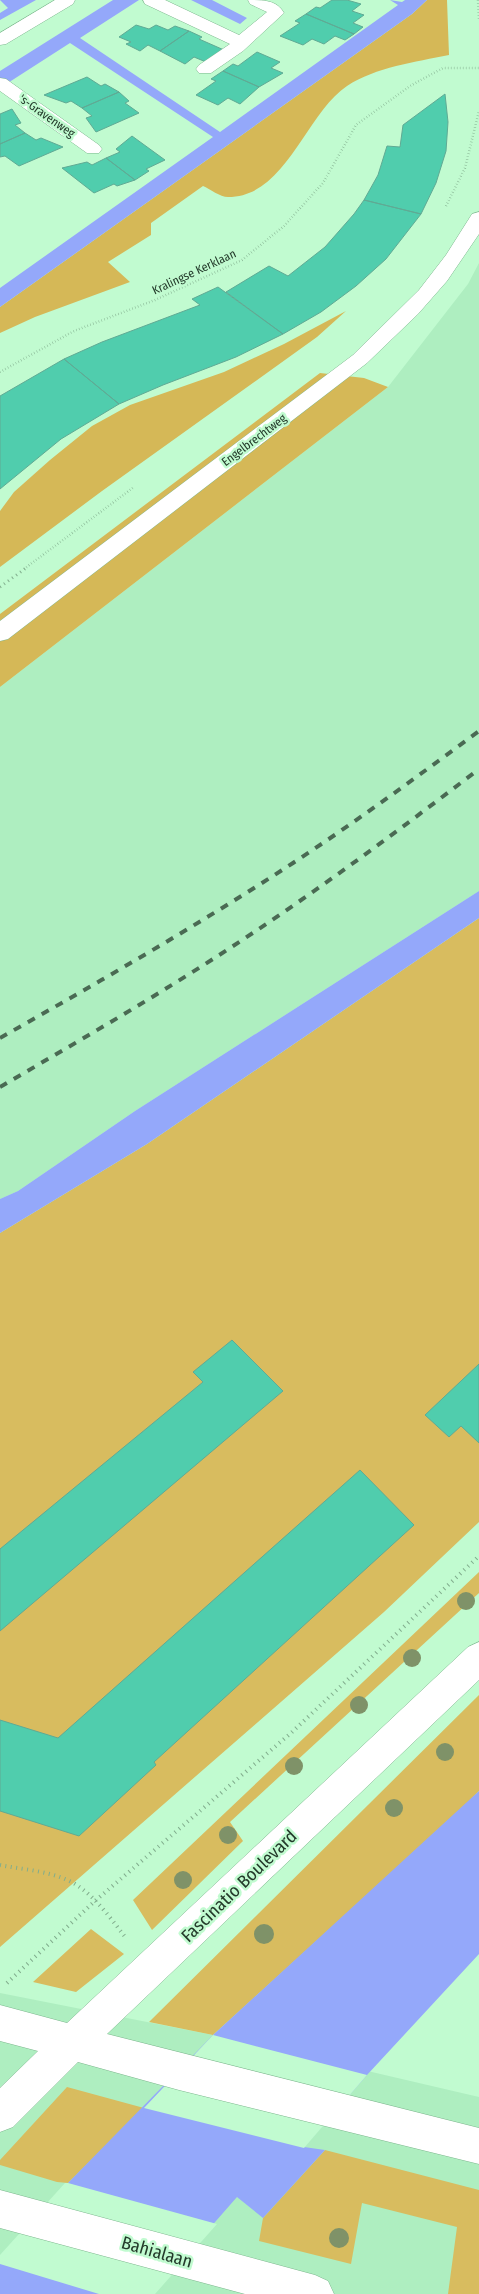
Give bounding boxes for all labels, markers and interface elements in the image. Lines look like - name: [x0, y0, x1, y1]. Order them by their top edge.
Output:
- street label: 's-Gravenweg: [16, 92, 78, 141]
- street label: Kralingse Kerklaan: [150, 246, 238, 298]
- street label: Engelbrechtweg: [219, 411, 289, 469]
- street label: Fascinatio Boulevard: [177, 1825, 301, 1947]
- street label: Bahialaan: [119, 2231, 195, 2273]

